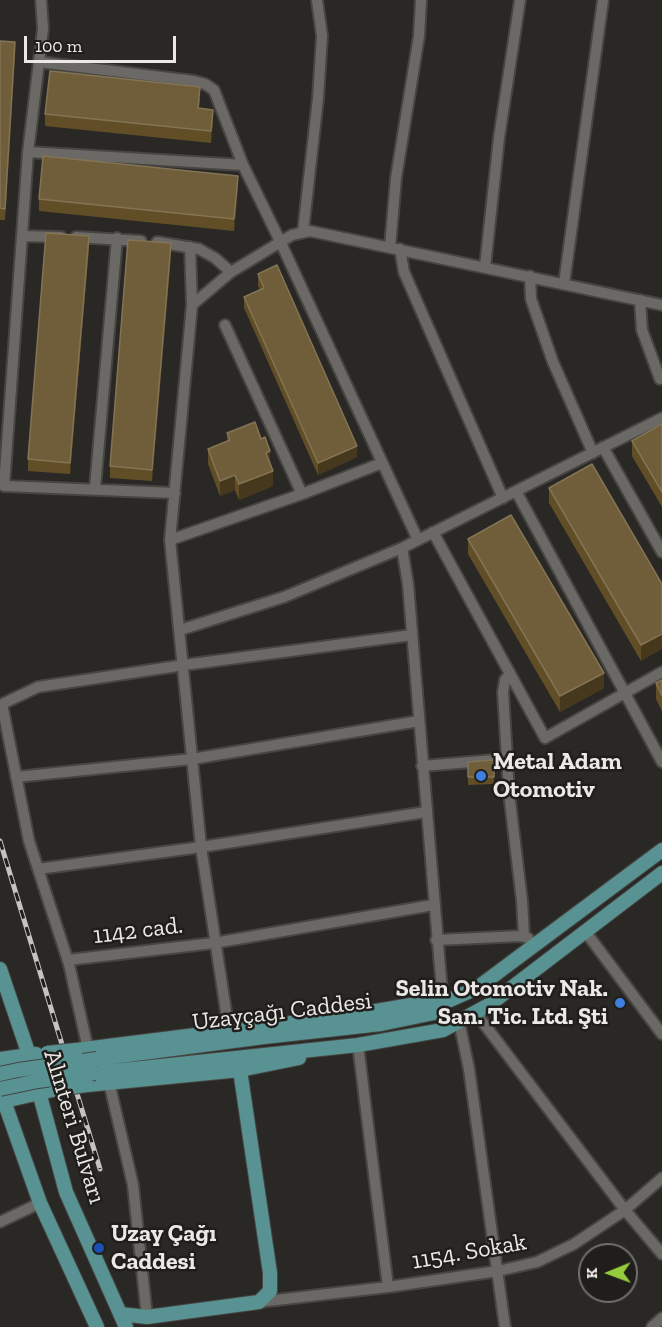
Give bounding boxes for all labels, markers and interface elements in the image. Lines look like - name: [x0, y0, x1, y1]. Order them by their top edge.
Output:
- scale bar: [27, 24, 178, 62]
- text: 100 m: [35, 35, 82, 57]
- place label: Metal Adam Otomotiv: [493, 748, 622, 804]
- marker: Metal Adam Otomotiv: [474, 769, 488, 783]
- street label: 1142 cad.: [92, 911, 184, 951]
- place label: Selin Otomotiv Nak. San. Tic. Ltd. Şti: [395, 975, 608, 1031]
- street label: Uzayçağı Caddesi: [191, 987, 373, 1037]
- marker: Selin Otomotiv Nak. San. Tic. Ltd. Şti: [613, 996, 627, 1010]
- street label: Alınteri Bulvarı: [37, 1047, 111, 1207]
- place label: Uzay Çağı Caddesi: [111, 1220, 216, 1276]
- street label: 1154. Sokak: [409, 1228, 529, 1276]
- marker: Uzay Çağı Caddesi: [92, 1241, 106, 1255]
- north arrow: [578, 1243, 638, 1303]
- text: K: [582, 1268, 601, 1279]

